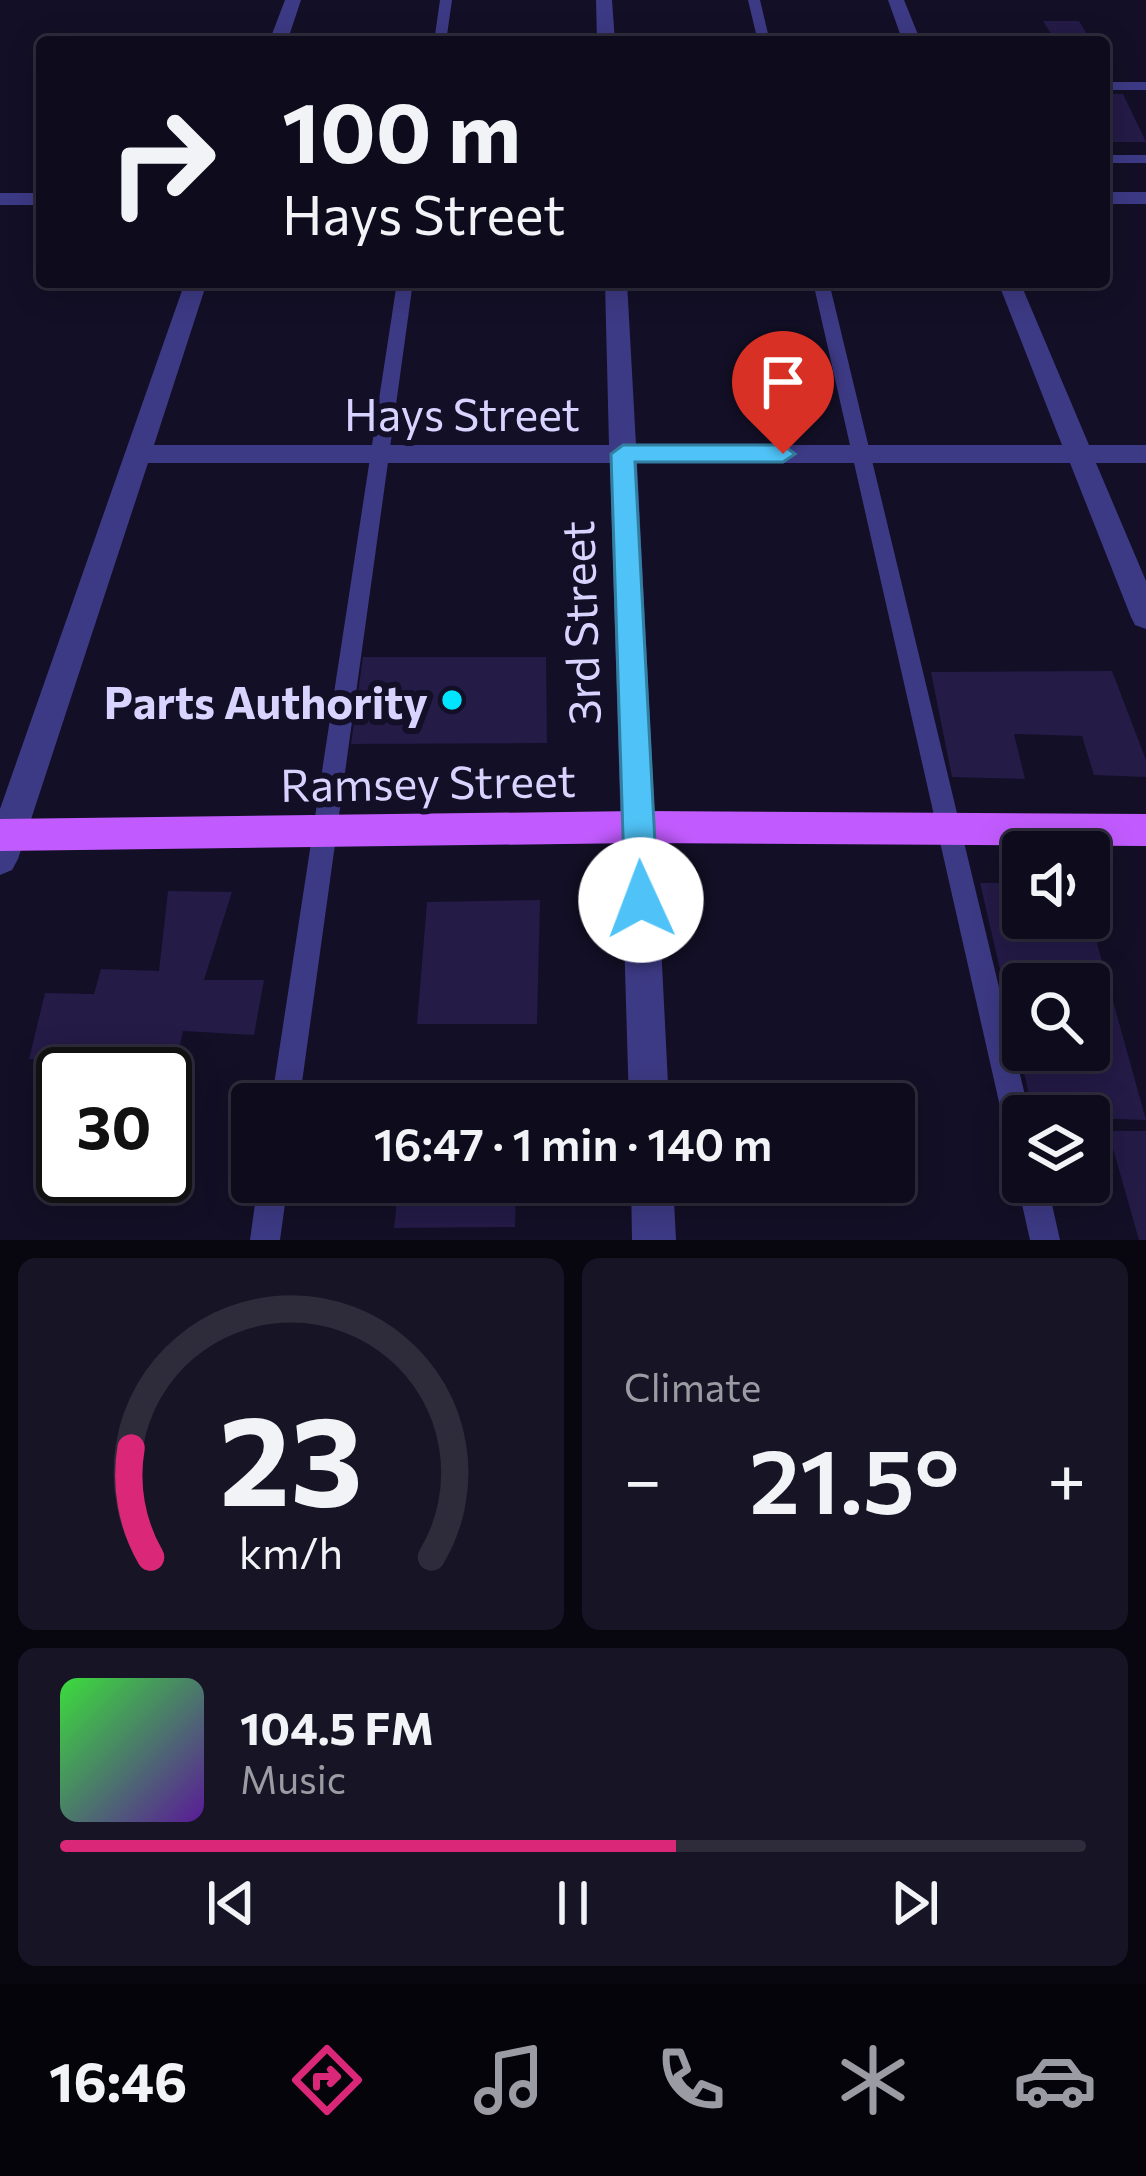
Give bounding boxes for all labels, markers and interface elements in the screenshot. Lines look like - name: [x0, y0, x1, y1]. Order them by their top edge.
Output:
- text: 100 m: [282, 78, 521, 180]
- icon: right: [84, 84, 240, 240]
- text: Hays Street: [282, 180, 565, 246]
- pin: [732, 331, 834, 454]
- icon: arrive: [750, 349, 816, 415]
- street label: Hays Street: [344, 385, 580, 440]
- street label: 3rd Street: [548, 520, 610, 726]
- place label: Parts Authority: [104, 673, 428, 728]
- marker: Parts Authority: [439, 687, 465, 713]
- street label: Ramsey Street: [280, 751, 576, 811]
- map controls: [1002, 831, 1110, 1203]
- button: sound: [1002, 831, 1110, 939]
- position arrow: [578, 837, 704, 963]
- button: search: [1002, 963, 1110, 1071]
- speed limit sign: 30: [36, 1047, 192, 1203]
- button: layers: [1002, 1095, 1110, 1203]
- text: 16:47 · 1 min · 140 m: [374, 1115, 772, 1170]
- text: Climate: [624, 1362, 761, 1410]
- text: 23: [219, 1379, 363, 1532]
- text: 21.5°: [749, 1422, 960, 1533]
- text: −: [624, 1437, 662, 1518]
- text: +: [1047, 1437, 1086, 1518]
- text: km/h: [239, 1525, 343, 1578]
- text: 104.5 FM: [240, 1699, 434, 1754]
- text: Music: [240, 1754, 346, 1802]
- icon: previous: [198, 1870, 264, 1936]
- icon: pause: [540, 1870, 606, 1936]
- icon: next: [882, 1870, 948, 1936]
- icon: directions: [285, 2038, 369, 2122]
- icon: music: [467, 2038, 551, 2122]
- icon: phone: [649, 2038, 733, 2122]
- icon: climate: [831, 2038, 915, 2122]
- icon: car: [1013, 2038, 1097, 2122]
- text: 16:46: [49, 2047, 187, 2113]

